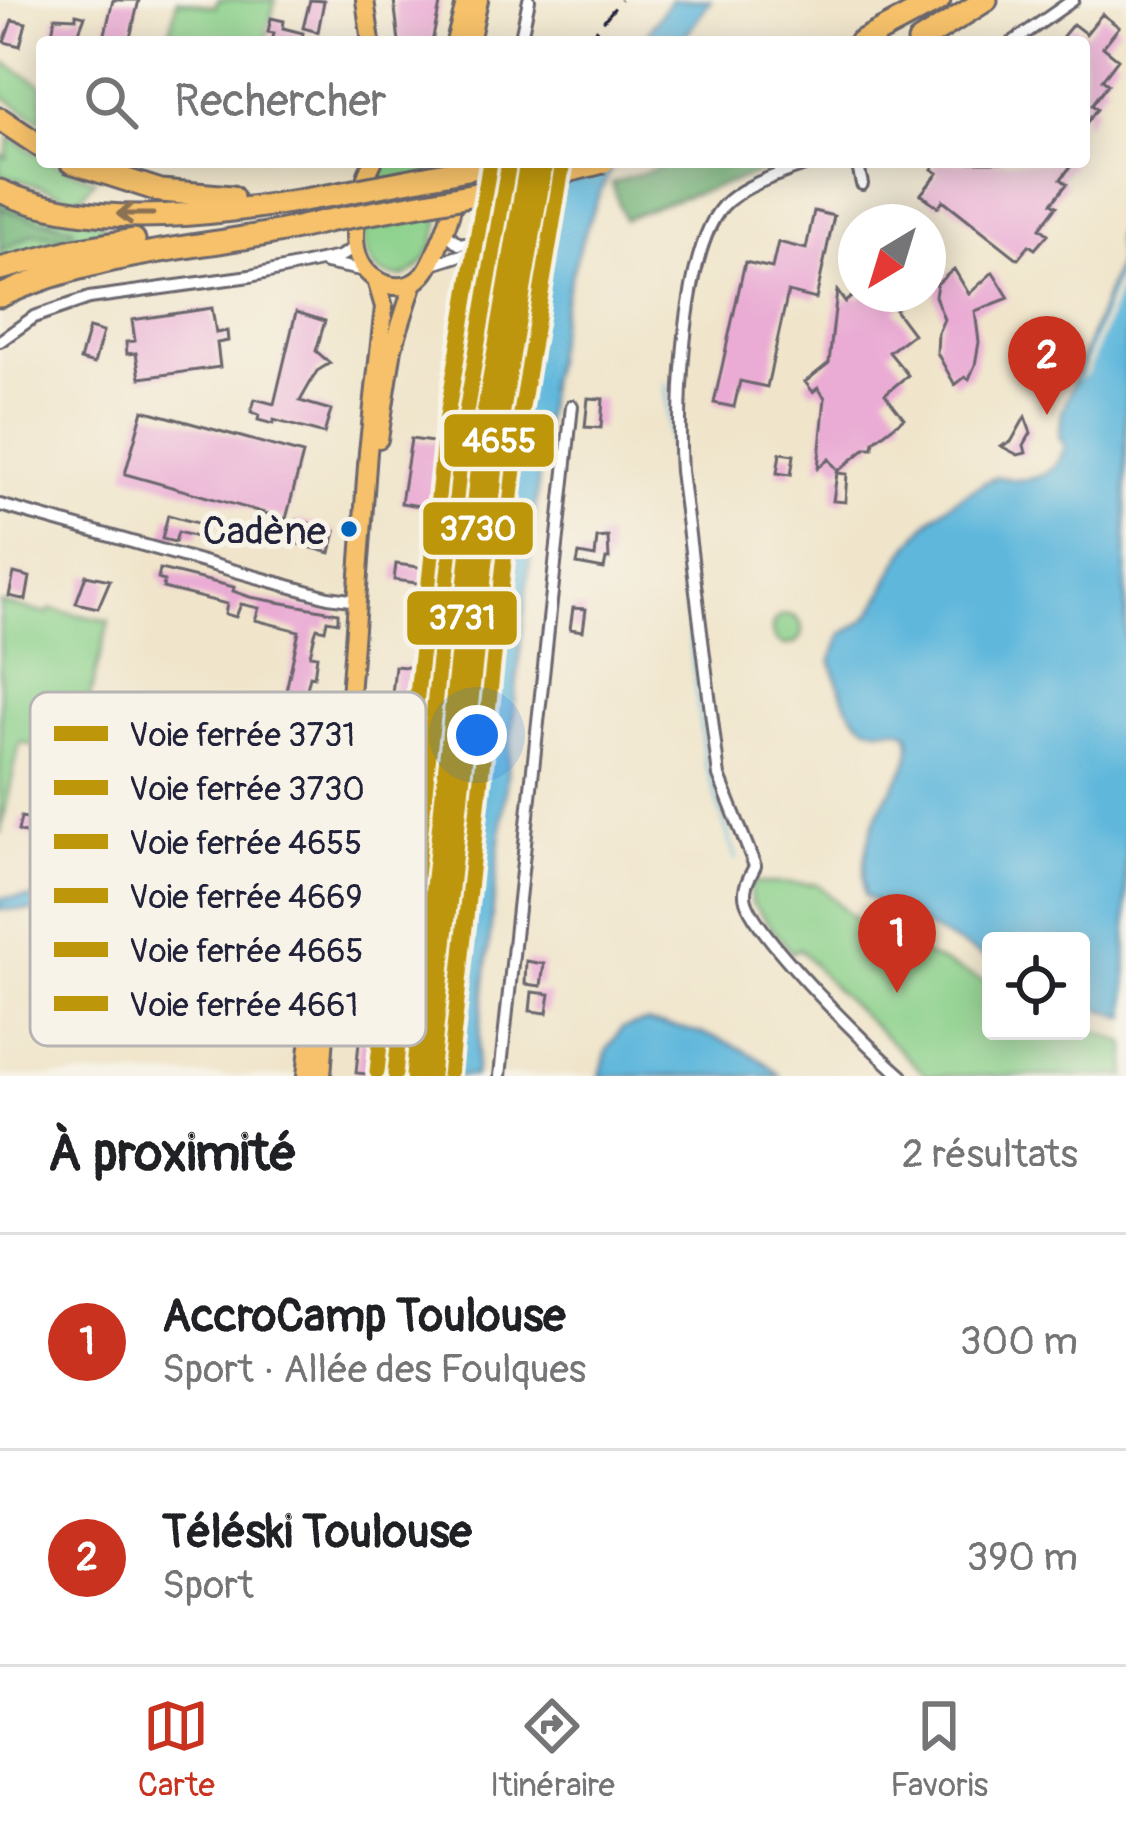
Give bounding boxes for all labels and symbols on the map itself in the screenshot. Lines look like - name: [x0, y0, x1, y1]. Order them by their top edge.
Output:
- one-way arrow: [116, 203, 155, 225]
- north arrow: [838, 204, 946, 312]
- pin: 2: [1008, 316, 1086, 415]
- line badge: 4655: [442, 412, 556, 469]
- text: 4655: [462, 421, 536, 462]
- line badge: 3730: [421, 500, 535, 557]
- place label: Cadène: [203, 507, 326, 556]
- text: 3730: [440, 509, 516, 550]
- marker: Cadène: [338, 518, 360, 540]
- line badge: 3731: [405, 589, 519, 647]
- text: 3731: [428, 598, 496, 639]
- legend: [30, 692, 426, 1046]
- your location: [447, 705, 507, 765]
- text: Voie ferrée 3731: [129, 715, 355, 756]
- text: Voie ferrée 3730: [129, 769, 365, 810]
- text: Voie ferrée 4655: [129, 823, 362, 864]
- text: Voie ferrée 4669: [129, 877, 363, 918]
- pin: 1: [858, 894, 936, 993]
- text: Voie ferrée 4665: [129, 931, 363, 972]
- text: Voie ferrée 4661: [129, 985, 358, 1026]

